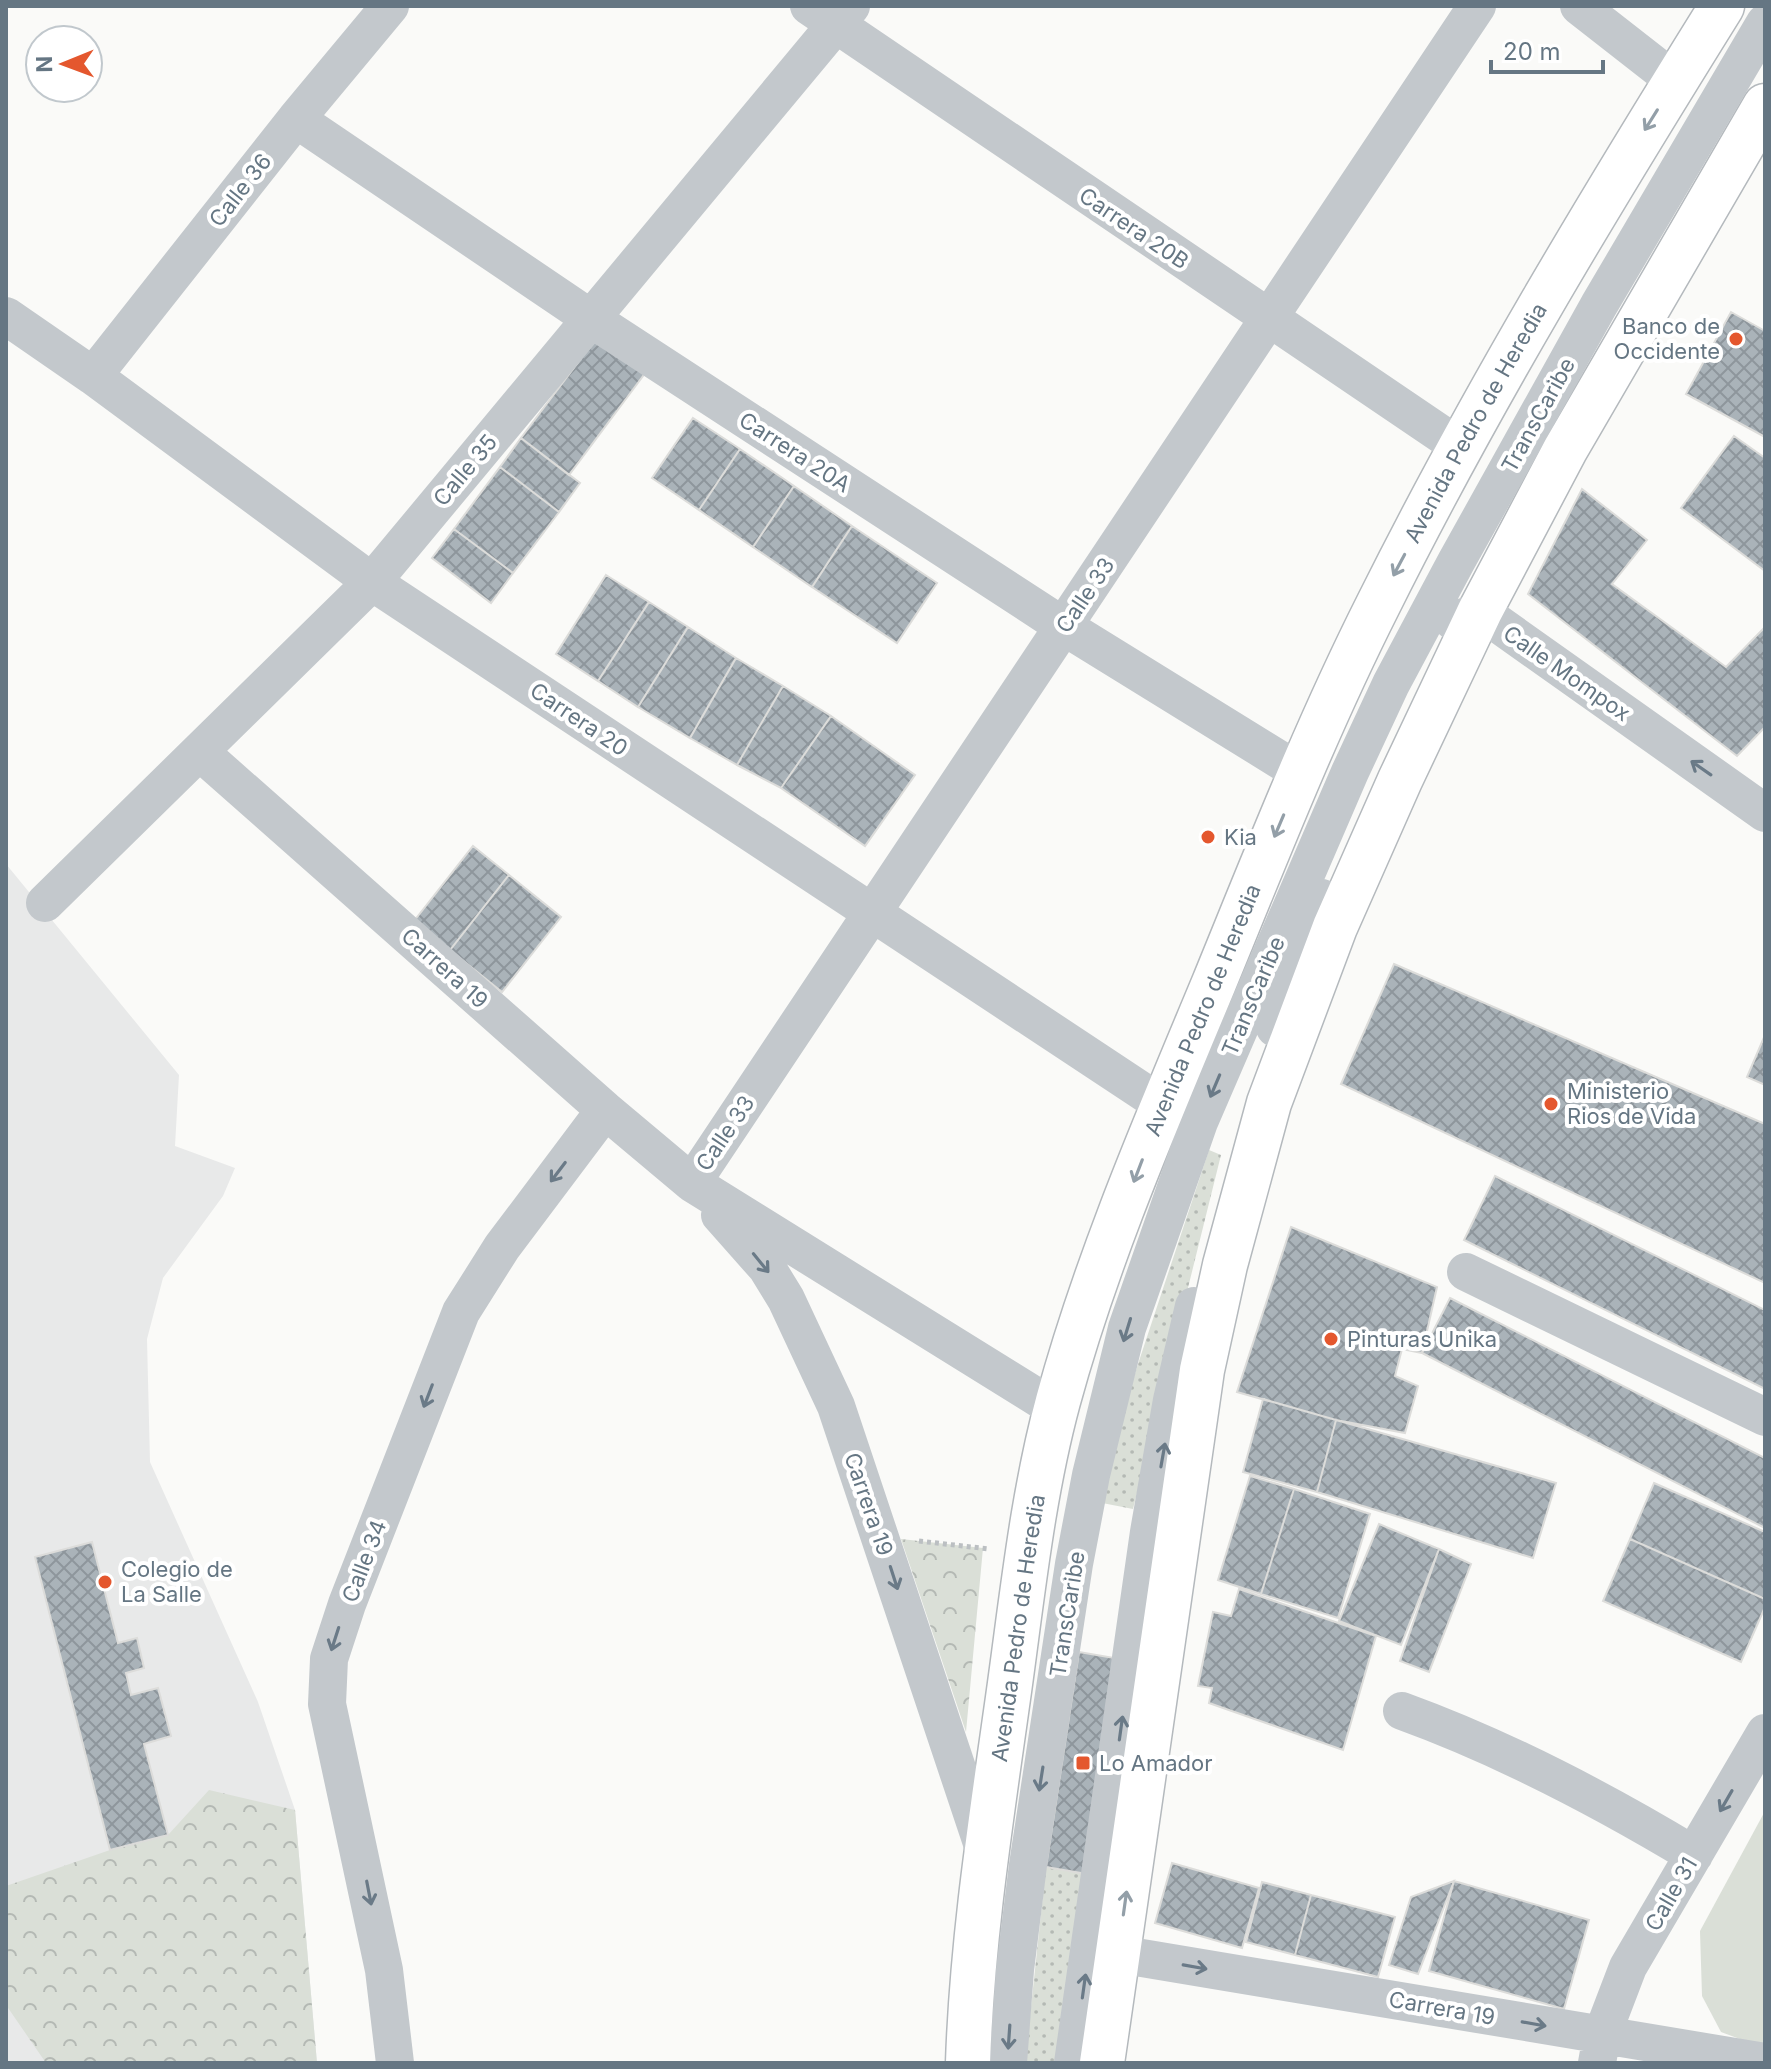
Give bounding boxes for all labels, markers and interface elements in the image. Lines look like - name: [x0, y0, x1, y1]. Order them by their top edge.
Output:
- north arrow: [24, 24, 104, 104]
- scale bar: [1491, 24, 1603, 74]
- text: 20 m: [1503, 37, 1561, 66]
- text: N: [31, 56, 57, 73]
- one-way arrow: [1643, 108, 1659, 131]
- street label: Calle 36: [203, 148, 277, 232]
- street label: Carrera 20B: [1074, 182, 1194, 274]
- street label: Avenida Pedro de Heredia: [1399, 298, 1552, 547]
- place label: Banco de Occidente: [1614, 313, 1720, 364]
- marker: Banco de Occidente: [1727, 330, 1745, 348]
- street label: TransCaribe: [1496, 353, 1580, 477]
- street label: Carrera 20A: [735, 406, 855, 498]
- street label: Calle 35: [428, 429, 502, 511]
- street label: Calle 33: [1050, 552, 1120, 638]
- one-way arrow: [1390, 552, 1406, 576]
- street label: Calle Mompox: [1499, 620, 1635, 726]
- street label: Carrera 20: [525, 677, 633, 761]
- one-way arrow: [1691, 760, 1713, 776]
- one-way arrow: [1270, 813, 1285, 838]
- place label: Kia: [1224, 824, 1257, 850]
- marker: Kia: [1199, 828, 1217, 846]
- street label: Avenida Pedro de Heredia: [1139, 880, 1266, 1140]
- street label: Carrera 19: [396, 922, 494, 1014]
- street label: TransCaribe: [1216, 933, 1290, 1059]
- one-way arrow: [1207, 1073, 1222, 1098]
- place label: Ministerio Rios de Vida: [1567, 1078, 1696, 1129]
- street label: Calle 33: [690, 1090, 760, 1176]
- marker: Ministerio Rios de Vida: [1542, 1095, 1560, 1113]
- one-way arrow: [1130, 1158, 1144, 1183]
- one-way arrow: [549, 1161, 566, 1183]
- one-way arrow: [752, 1252, 770, 1273]
- one-way arrow: [1119, 1317, 1134, 1343]
- place label: Pinturas Unika: [1347, 1326, 1497, 1352]
- marker: Pinturas Unika: [1322, 1330, 1340, 1348]
- one-way arrow: [420, 1383, 434, 1408]
- one-way arrow: [1156, 1443, 1171, 1468]
- street label: Carrera 19: [839, 1449, 899, 1559]
- street label: Avenida Pedro de Heredia: [986, 1492, 1050, 1764]
- street label: Calle 34: [336, 1516, 392, 1606]
- street label: TransCaribe: [1044, 1549, 1090, 1679]
- place label: Colegio de La Salle: [121, 1556, 233, 1607]
- one-way arrow: [887, 1566, 902, 1591]
- marker: Colegio de La Salle: [96, 1573, 114, 1591]
- one-way arrow: [327, 1626, 342, 1651]
- one-way arrow: [1114, 1716, 1129, 1742]
- place label: Lo Amador: [1099, 1750, 1213, 1776]
- marker: Lo Amador: [1074, 1754, 1092, 1772]
- one-way arrow: [1033, 1766, 1048, 1791]
- one-way arrow: [1718, 1789, 1734, 1812]
- street label: Calle 31: [1640, 1853, 1702, 1935]
- one-way arrow: [362, 1880, 377, 1905]
- one-way arrow: [1118, 1891, 1133, 1916]
- one-way arrow: [1182, 1960, 1207, 1975]
- one-way arrow: [1077, 1974, 1092, 1999]
- street label: Carrera 19: [1387, 1986, 1497, 2030]
- one-way arrow: [1521, 2017, 1547, 2032]
- one-way arrow: [1001, 2023, 1016, 2050]

